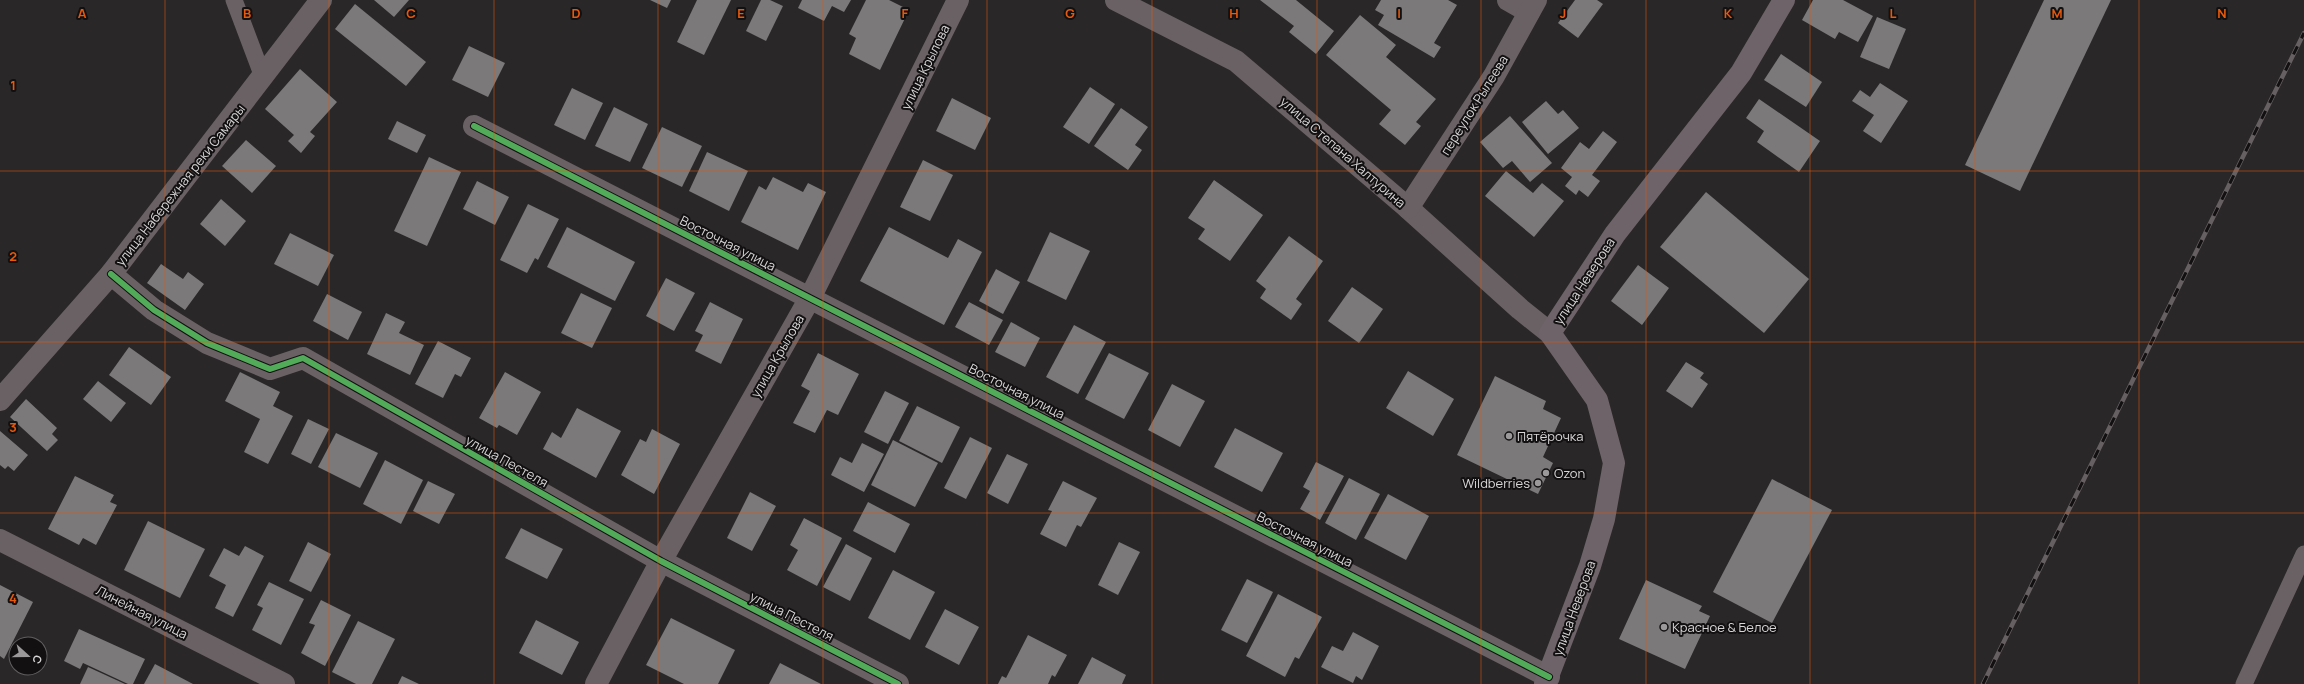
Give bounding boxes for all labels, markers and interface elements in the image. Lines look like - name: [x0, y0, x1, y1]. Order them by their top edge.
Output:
- text: A: [78, 4, 87, 22]
- text: B: [243, 4, 251, 22]
- text: C: [406, 4, 416, 22]
- text: D: [571, 4, 581, 22]
- text: E: [737, 4, 745, 22]
- text: F: [902, 4, 909, 22]
- text: G: [1065, 4, 1075, 22]
- text: H: [1229, 4, 1239, 22]
- text: I: [1397, 4, 1401, 22]
- text: J: [1560, 4, 1566, 22]
- text: K: [1724, 4, 1733, 22]
- text: L: [1890, 4, 1897, 22]
- text: M: [2051, 4, 2063, 22]
- text: N: [2217, 4, 2227, 22]
- street label: улица Крылова: [897, 21, 953, 113]
- street label: переулок Рылеева: [1436, 52, 1512, 158]
- text: 1: [10, 76, 16, 94]
- street label: улица Степана Халтурина: [1276, 92, 1410, 212]
- street label: улица Набережная реки Самары: [111, 101, 249, 269]
- street label: Восточная улица: [677, 211, 779, 275]
- street label: улица Неверова: [1549, 234, 1619, 328]
- text: 2: [9, 247, 17, 265]
- street label: улица Крылова: [746, 311, 808, 401]
- street label: Восточная улица: [966, 359, 1068, 423]
- text: 3: [9, 418, 17, 436]
- place label: Пятёрочка: [1517, 427, 1583, 445]
- street label: улица Пестеля: [462, 431, 552, 491]
- marker: Пятёрочка: [1504, 431, 1514, 441]
- place label: Ozon: [1554, 464, 1585, 482]
- marker: Ozon: [1541, 468, 1551, 478]
- place label: Wildberries: [1462, 474, 1530, 492]
- marker: Wildberries: [1533, 478, 1543, 488]
- street label: Восточная улица: [1254, 507, 1356, 571]
- street label: улица Неверова: [1548, 558, 1600, 658]
- street label: Линейная улица: [93, 581, 191, 643]
- street label: улица Пестеля: [747, 587, 837, 645]
- text: 4: [9, 589, 17, 607]
- place label: Красное & Белое: [1672, 618, 1777, 636]
- marker: Красное & Белое: [1659, 622, 1669, 632]
- north arrow: [8, 636, 48, 676]
- text: С: [29, 653, 46, 666]

